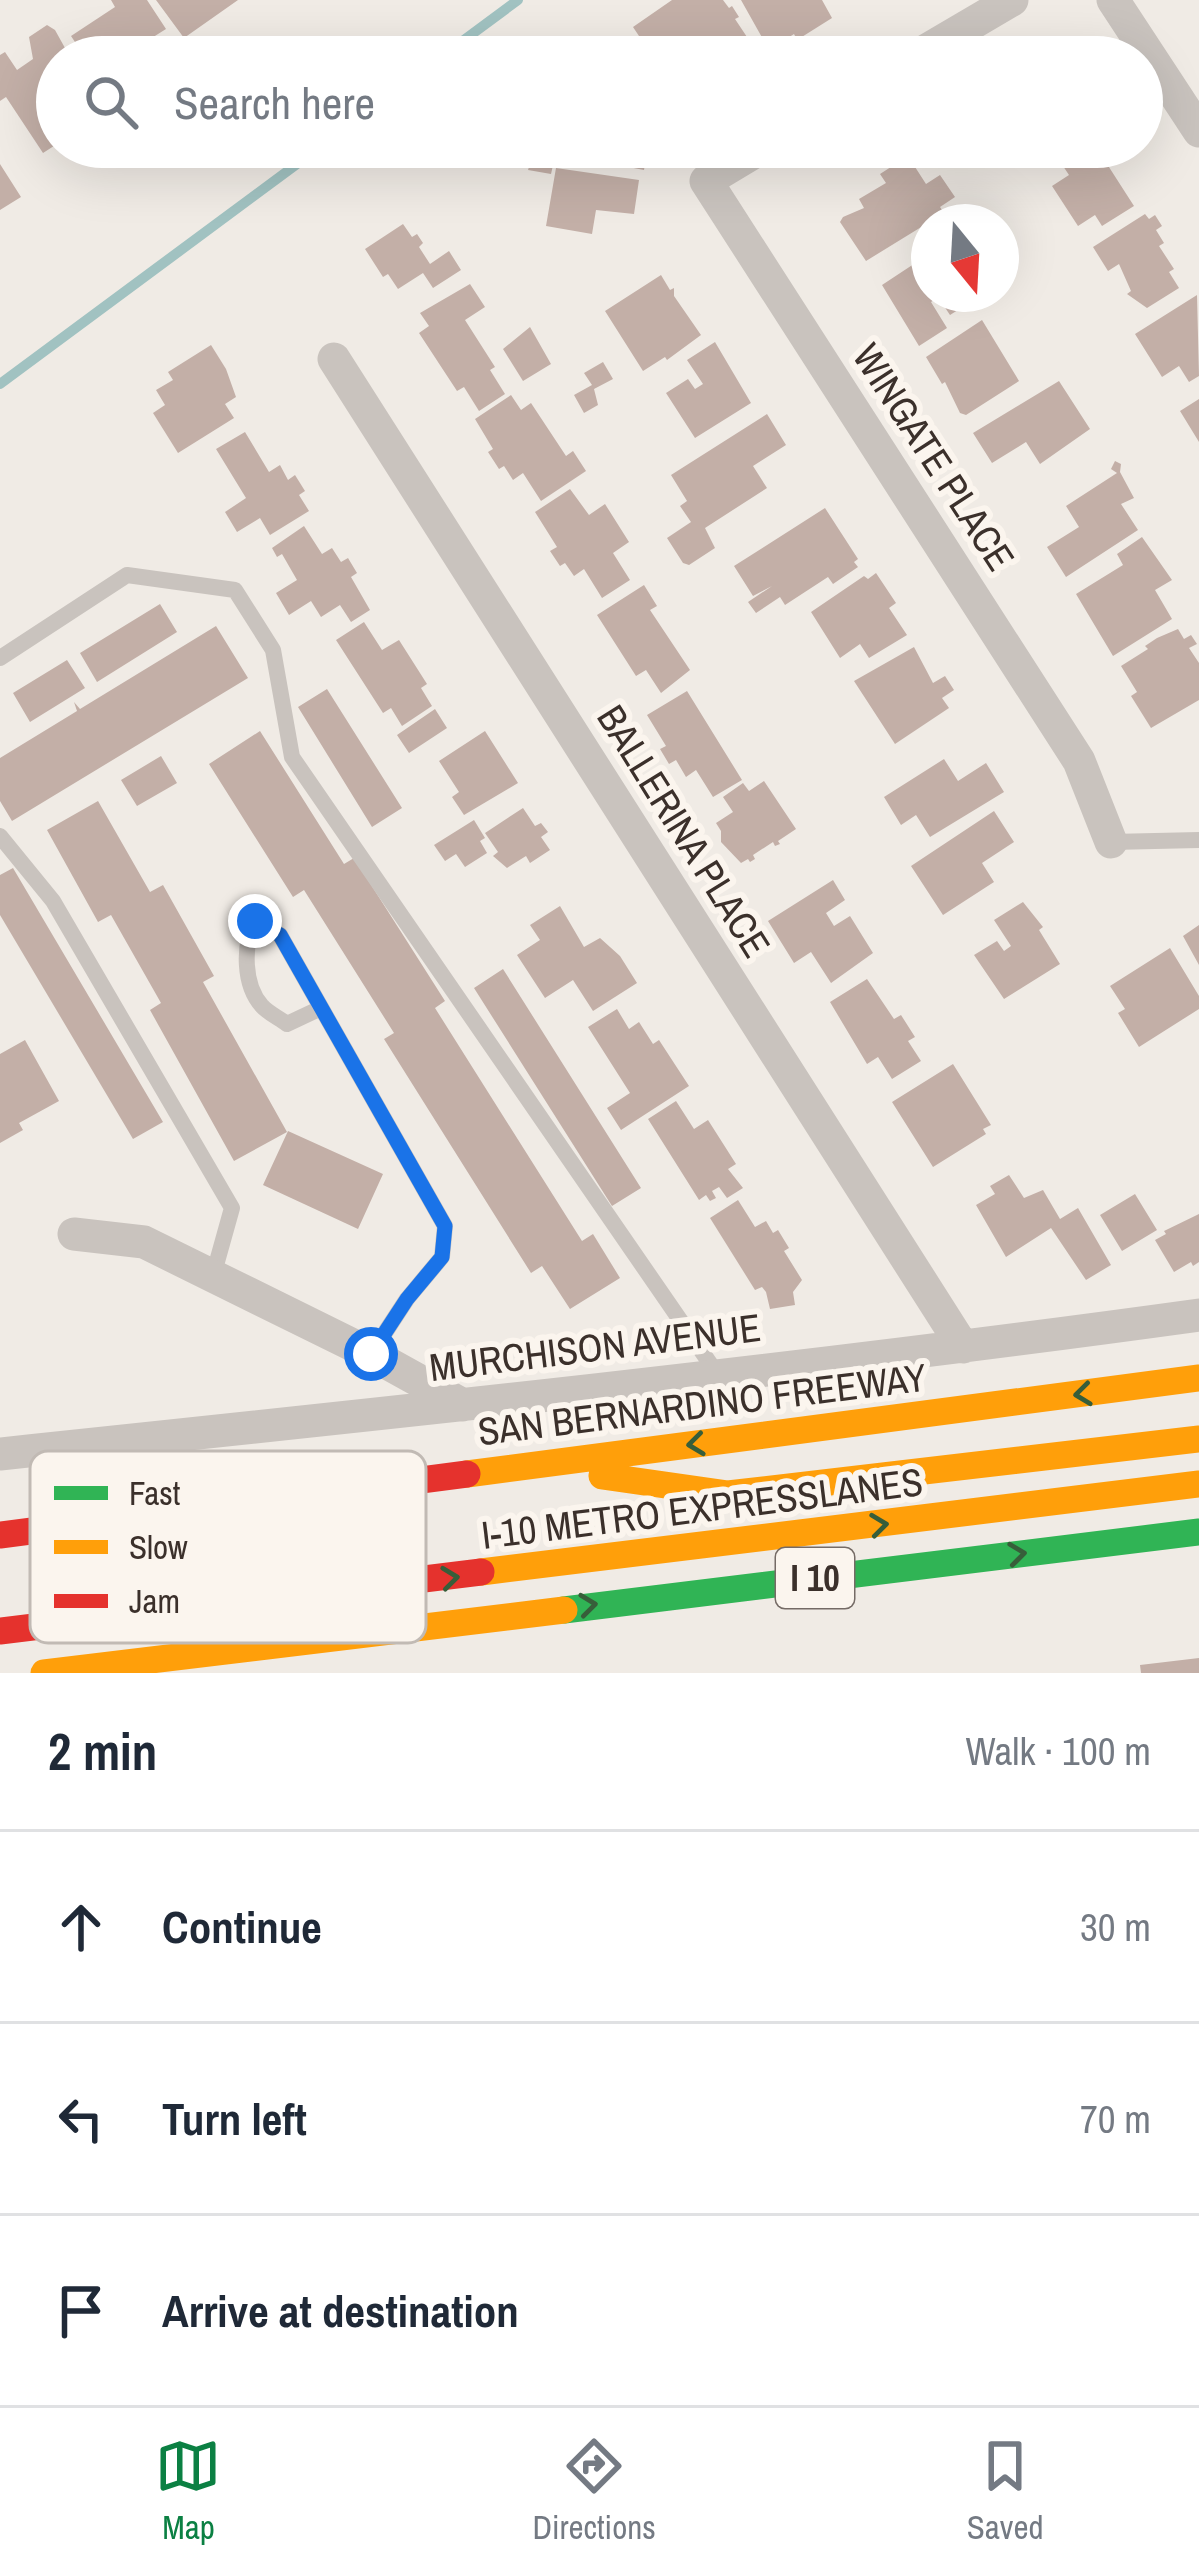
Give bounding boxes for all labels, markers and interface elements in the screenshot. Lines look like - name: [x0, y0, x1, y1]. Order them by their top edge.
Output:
- search box: [36, 36, 1163, 168]
- icon: search: [78, 69, 144, 135]
- text: Search here: [174, 72, 375, 133]
- north arrow: [911, 204, 1019, 312]
- street label: WINGATE PLACE: [841, 334, 1027, 580]
- street label: BALLERINA PLACE: [586, 695, 782, 967]
- route end: [228, 894, 282, 948]
- street label: MURCHISON AVENUE: [426, 1301, 764, 1393]
- route start: [344, 1327, 398, 1381]
- street label: SAN BERNARDINO FREEWAY: [475, 1351, 930, 1457]
- one-way arrow: [1073, 1380, 1093, 1406]
- one-way arrow: [686, 1430, 706, 1456]
- legend: [30, 1451, 426, 1643]
- street label: I-10 METRO EXPRESSLANES: [478, 1455, 926, 1561]
- text: Fast: [129, 1471, 180, 1515]
- one-way arrow: [869, 1513, 888, 1539]
- text: Slow: [129, 1525, 188, 1569]
- one-way arrow: [1008, 1542, 1027, 1567]
- road number: I 10: [776, 1548, 854, 1608]
- one-way arrow: [440, 1565, 460, 1591]
- text: Jam: [129, 1579, 180, 1623]
- one-way arrow: [578, 1592, 598, 1618]
- text: 2 min: [48, 1717, 157, 1786]
- text: Walk · 100 m: [966, 1725, 1151, 1777]
- icon: ahead: [48, 1894, 114, 1960]
- text: Continue: [162, 1896, 322, 1957]
- text: 30 m: [1080, 1901, 1151, 1953]
- icon: left: [48, 2086, 114, 2152]
- text: Turn left: [162, 2088, 307, 2149]
- text: 70 m: [1080, 2093, 1151, 2145]
- icon: arrive: [48, 2278, 114, 2344]
- text: Arrive at destination: [162, 2280, 519, 2341]
- tab: Map: [155, 2433, 221, 2549]
- tab: Directions: [532, 2433, 656, 2549]
- tab: Saved: [967, 2433, 1043, 2549]

